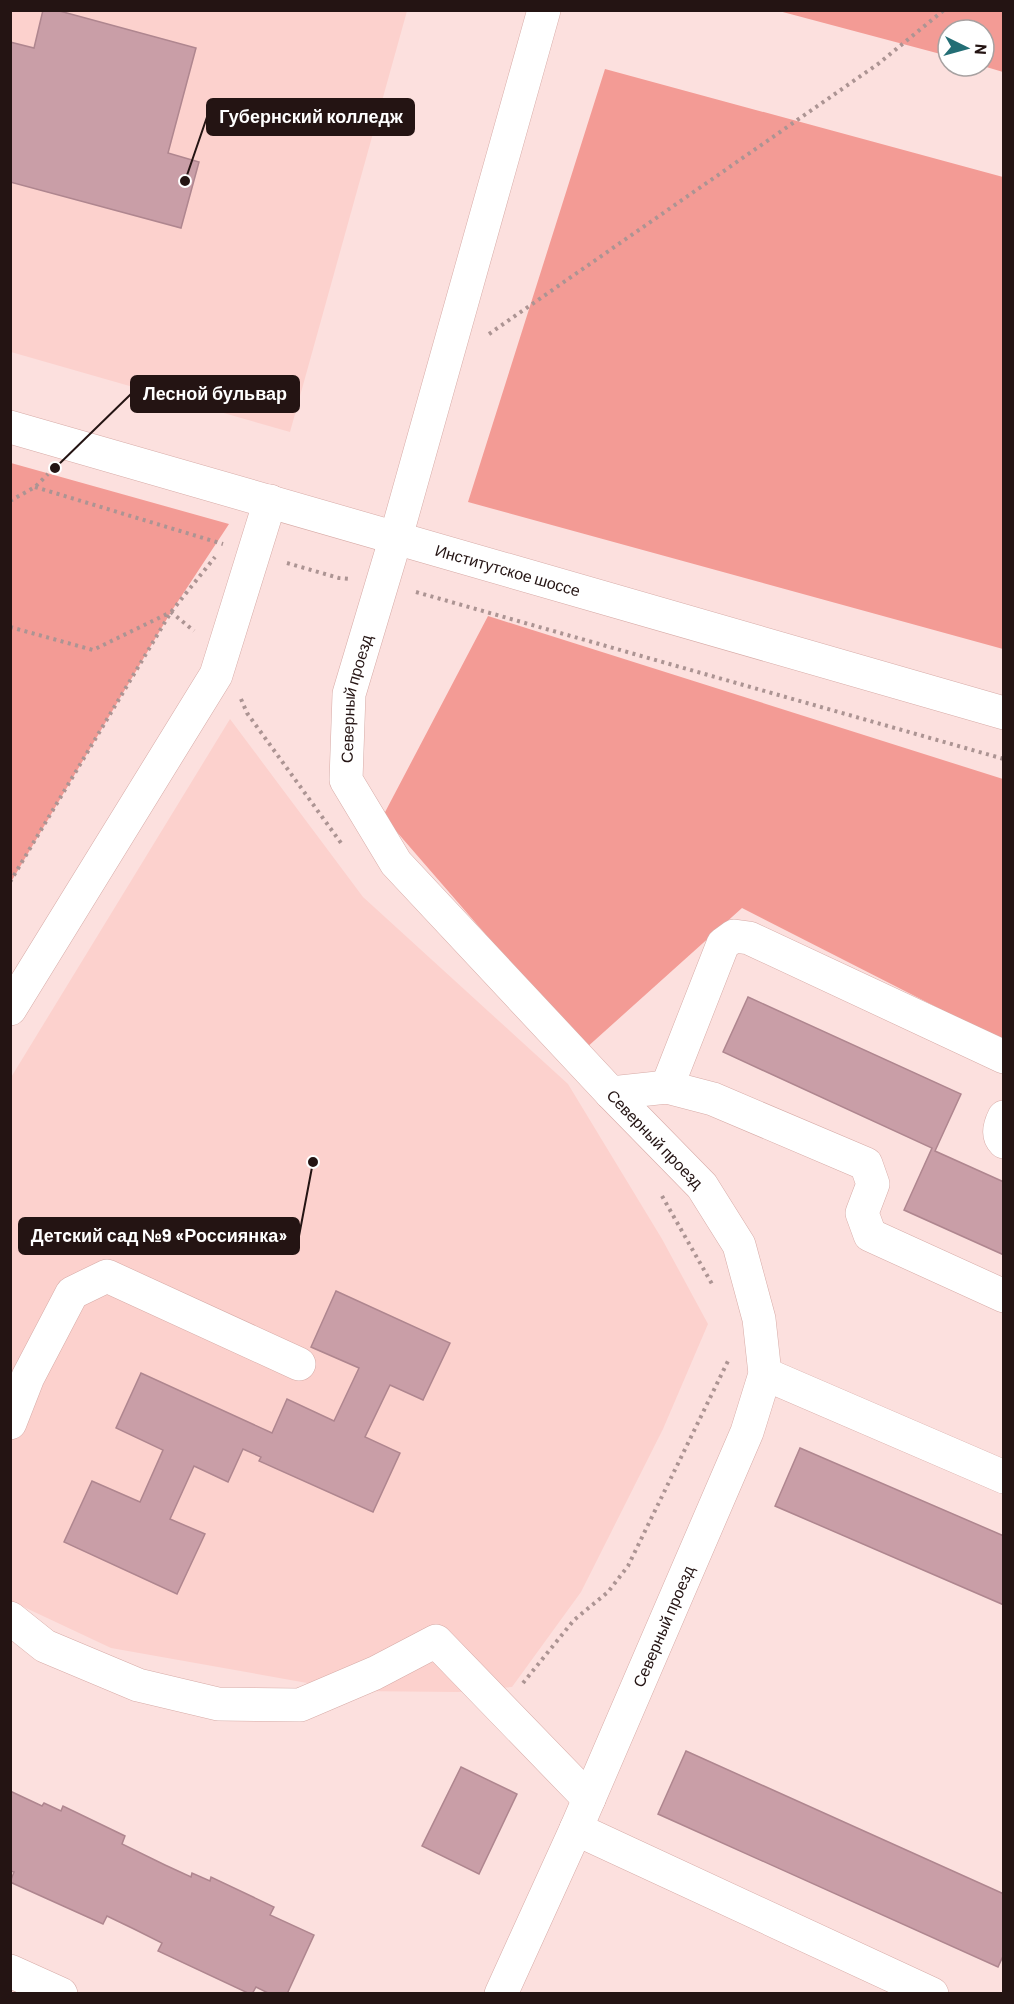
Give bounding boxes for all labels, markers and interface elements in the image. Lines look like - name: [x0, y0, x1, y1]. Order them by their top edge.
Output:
- north arrow: [936, 18, 996, 78]
- text: N: [972, 43, 991, 55]
- callout: Губернский колледж: [207, 99, 414, 135]
- text: Губернский колледж: [219, 105, 403, 127]
- callout: Лесной бульвар: [131, 376, 299, 412]
- text: Лесной бульвар: [143, 382, 287, 404]
- street label: Институтское шоссе: [433, 540, 583, 600]
- street label: Северный проезд: [337, 632, 375, 763]
- street label: Северный проезд: [603, 1085, 708, 1193]
- callout: Детcкий сад №9 «Россиянка»: [19, 1218, 299, 1254]
- text: Детcкий сад №9 «Россиянка»: [31, 1224, 287, 1246]
- street label: Северный проезд: [628, 1562, 698, 1690]

